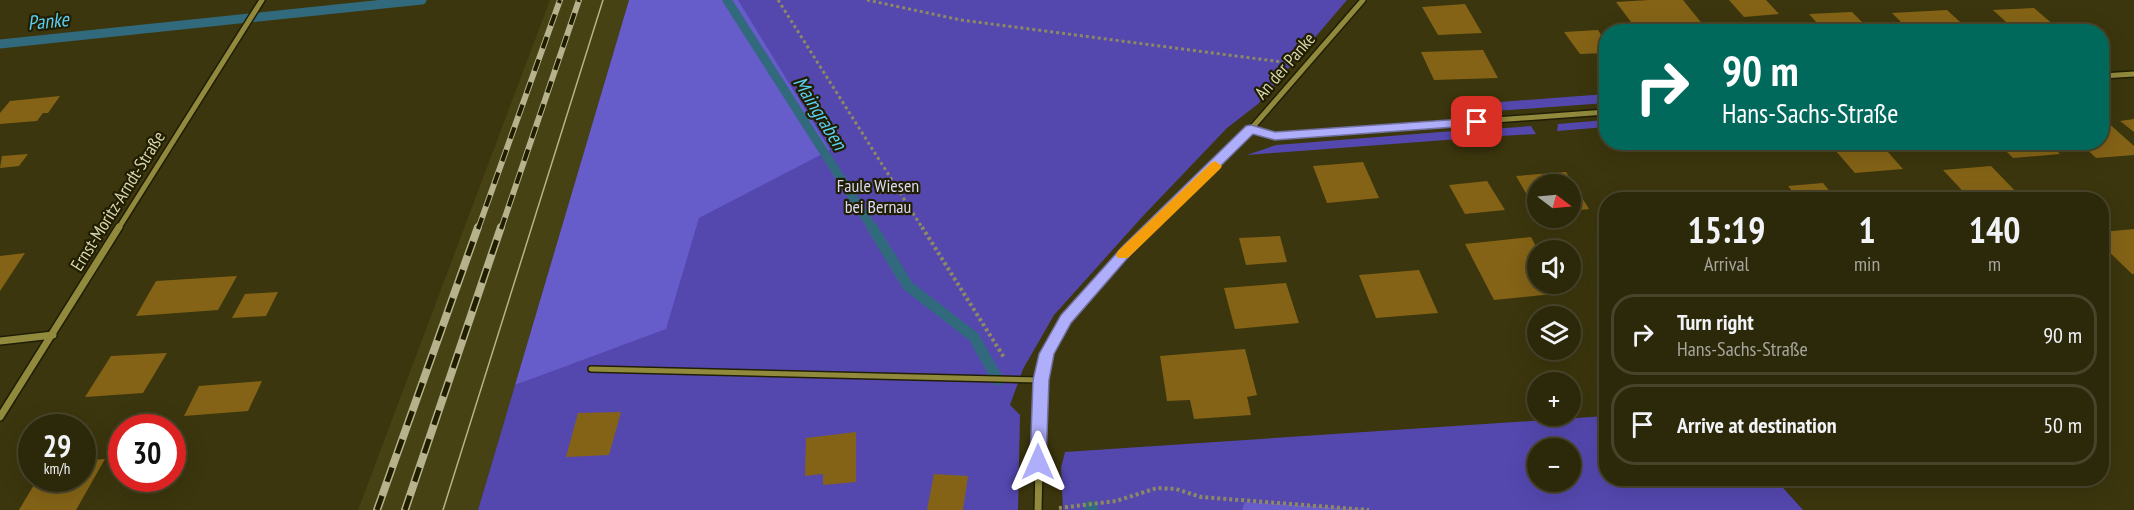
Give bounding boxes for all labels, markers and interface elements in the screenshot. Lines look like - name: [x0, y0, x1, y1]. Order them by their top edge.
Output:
- water label: Panke: [26, 6, 72, 36]
- street label: An der Panke: [1249, 27, 1320, 104]
- text: 90 m: [1722, 43, 1799, 98]
- icon: right: [1623, 48, 1701, 126]
- water label: Maingraben: [787, 71, 853, 156]
- pin: [1451, 96, 1502, 147]
- text: Hans-Sachs-Straße: [1722, 96, 1898, 130]
- icon: arrive: [1460, 105, 1493, 138]
- street label: Ernst-Moritz-Arndt-Straße: [65, 127, 170, 275]
- park label: Faule Wiesen bei Bernau: [837, 174, 919, 218]
- north arrow: [1527, 174, 1581, 228]
- map controls: [1527, 174, 1581, 492]
- text: 15:19: [1688, 206, 1765, 253]
- text: 1: [1858, 206, 1876, 253]
- text: 140: [1969, 206, 2020, 253]
- button: sound: [1527, 240, 1581, 294]
- text: Arrival: [1704, 251, 1749, 277]
- text: min: [1854, 251, 1880, 277]
- text: m: [1988, 251, 2001, 277]
- button: layers: [1527, 306, 1581, 360]
- text: Turn right: [1677, 308, 1754, 336]
- icon: right: [1626, 318, 1659, 351]
- text: 90 m: [2043, 321, 2082, 349]
- text: Hans-Sachs-Straße: [1677, 336, 1808, 362]
- button: +: [1527, 372, 1581, 426]
- icon: arrive: [1626, 408, 1659, 441]
- text: Arrive at destination: [1677, 411, 1837, 439]
- text: 50 m: [2043, 411, 2082, 439]
- speed limit sign: 30: [108, 414, 186, 492]
- text: 29: [43, 426, 71, 465]
- position arrow: [1006, 430, 1070, 494]
- button: −: [1527, 438, 1581, 492]
- text: km/h: [44, 459, 70, 478]

